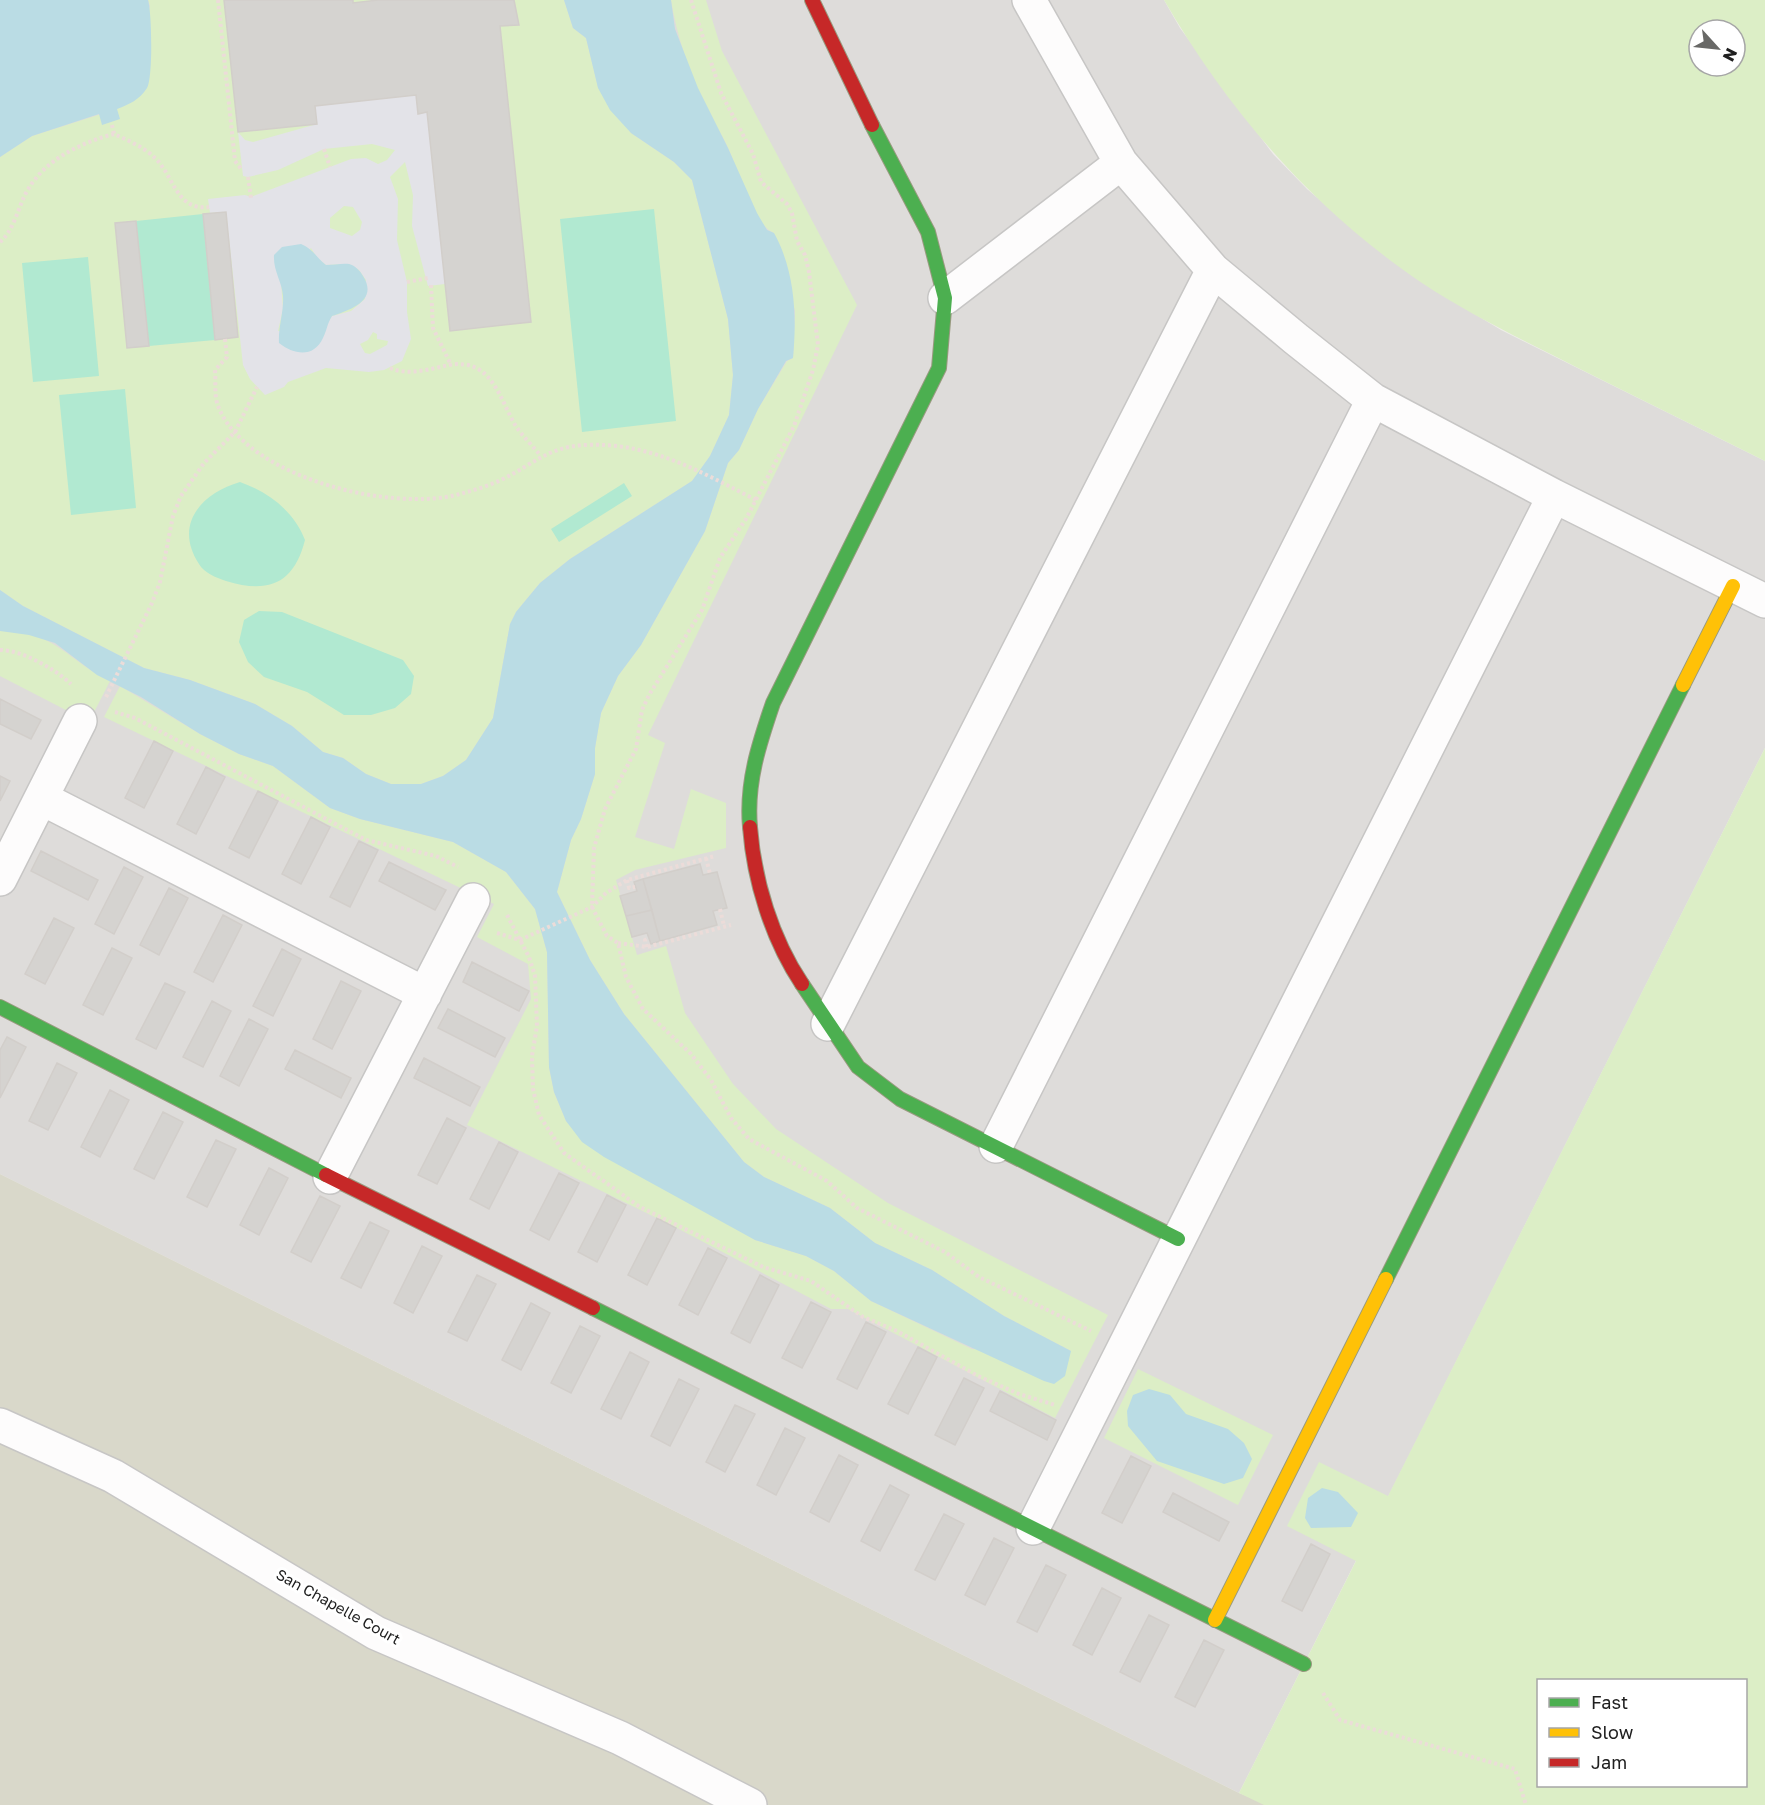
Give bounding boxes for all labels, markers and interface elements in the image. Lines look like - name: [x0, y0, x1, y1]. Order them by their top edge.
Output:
- north arrow: [1687, 18, 1747, 78]
- text: N: [1719, 45, 1742, 65]
- street label: San Chapelle Court: [273, 1565, 404, 1648]
- legend: [1537, 1679, 1747, 1787]
- text: Fast: [1591, 1691, 1628, 1713]
- text: Slow: [1591, 1721, 1634, 1743]
- text: Jam: [1591, 1751, 1627, 1773]

